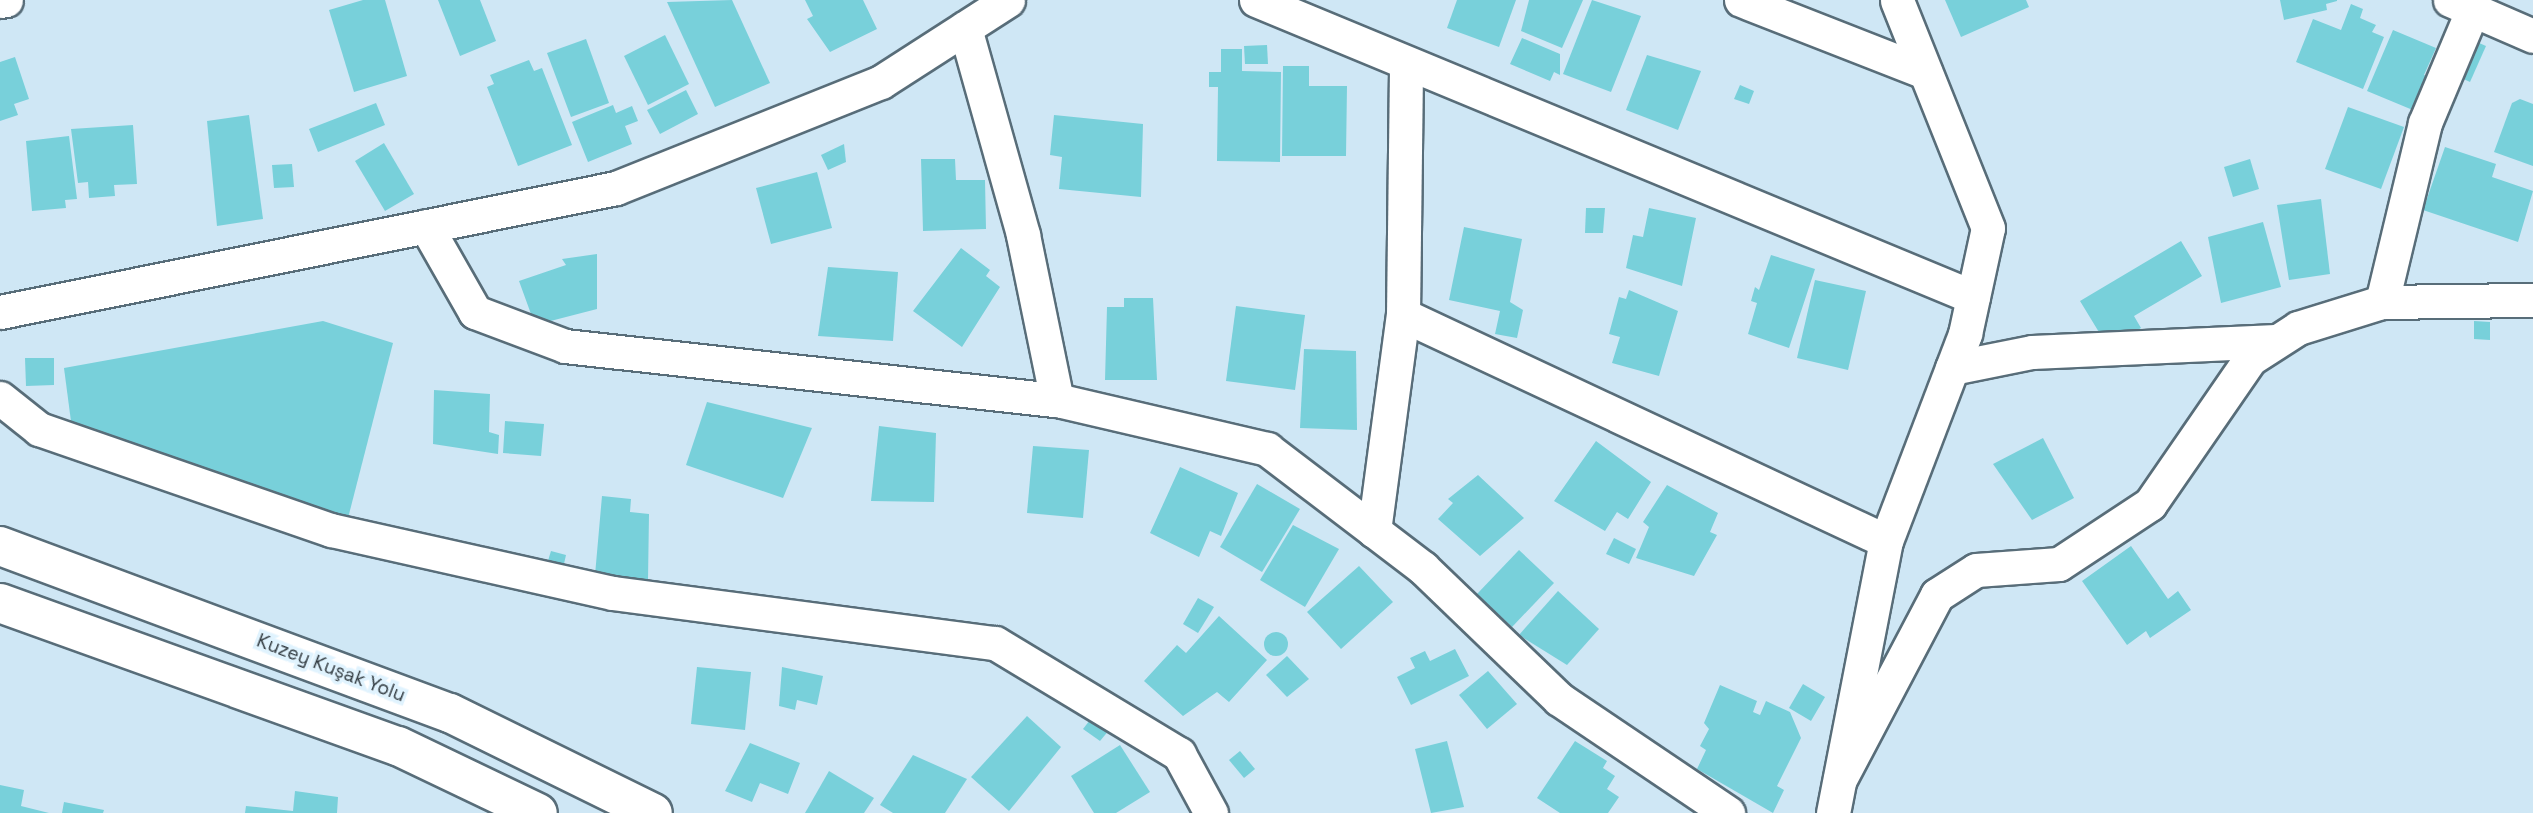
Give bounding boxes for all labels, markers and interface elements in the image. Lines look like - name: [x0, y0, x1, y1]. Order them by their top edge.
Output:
- street label: Kuzey Kuşak Yolu: [253, 629, 409, 707]

